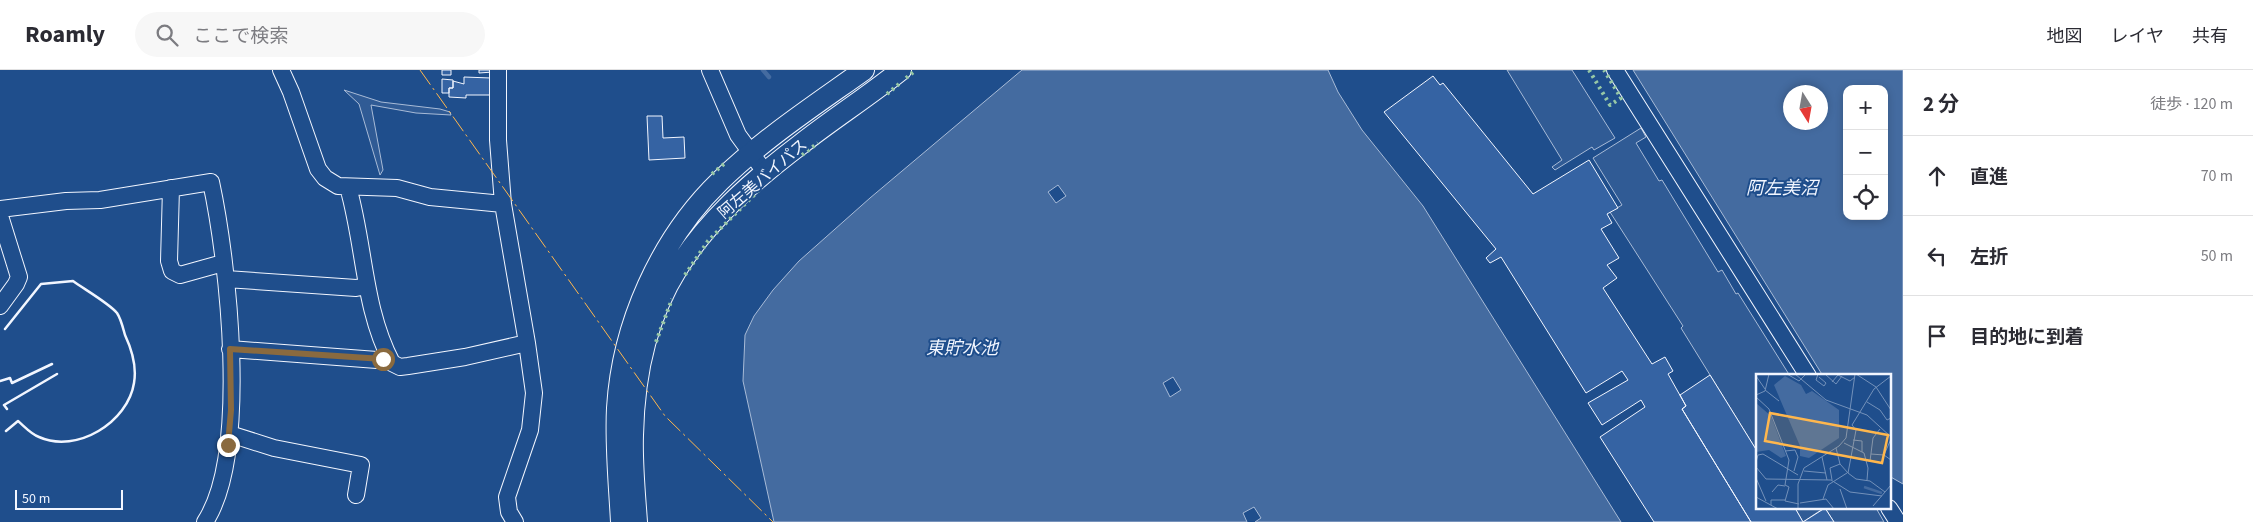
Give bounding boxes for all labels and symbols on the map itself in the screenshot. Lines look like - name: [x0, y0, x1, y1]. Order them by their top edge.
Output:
- north arrow: [1783, 85, 1828, 130]
- street label: 阿左美バイパス: [713, 134, 812, 224]
- water label: 阿左美沼: [1746, 176, 1821, 201]
- water label: 東貯水池: [926, 336, 1000, 361]
- route start: [372, 348, 395, 371]
- inset map: [1756, 374, 1890, 510]
- route end: [217, 434, 240, 457]
- scale bar: [15, 487, 122, 510]

